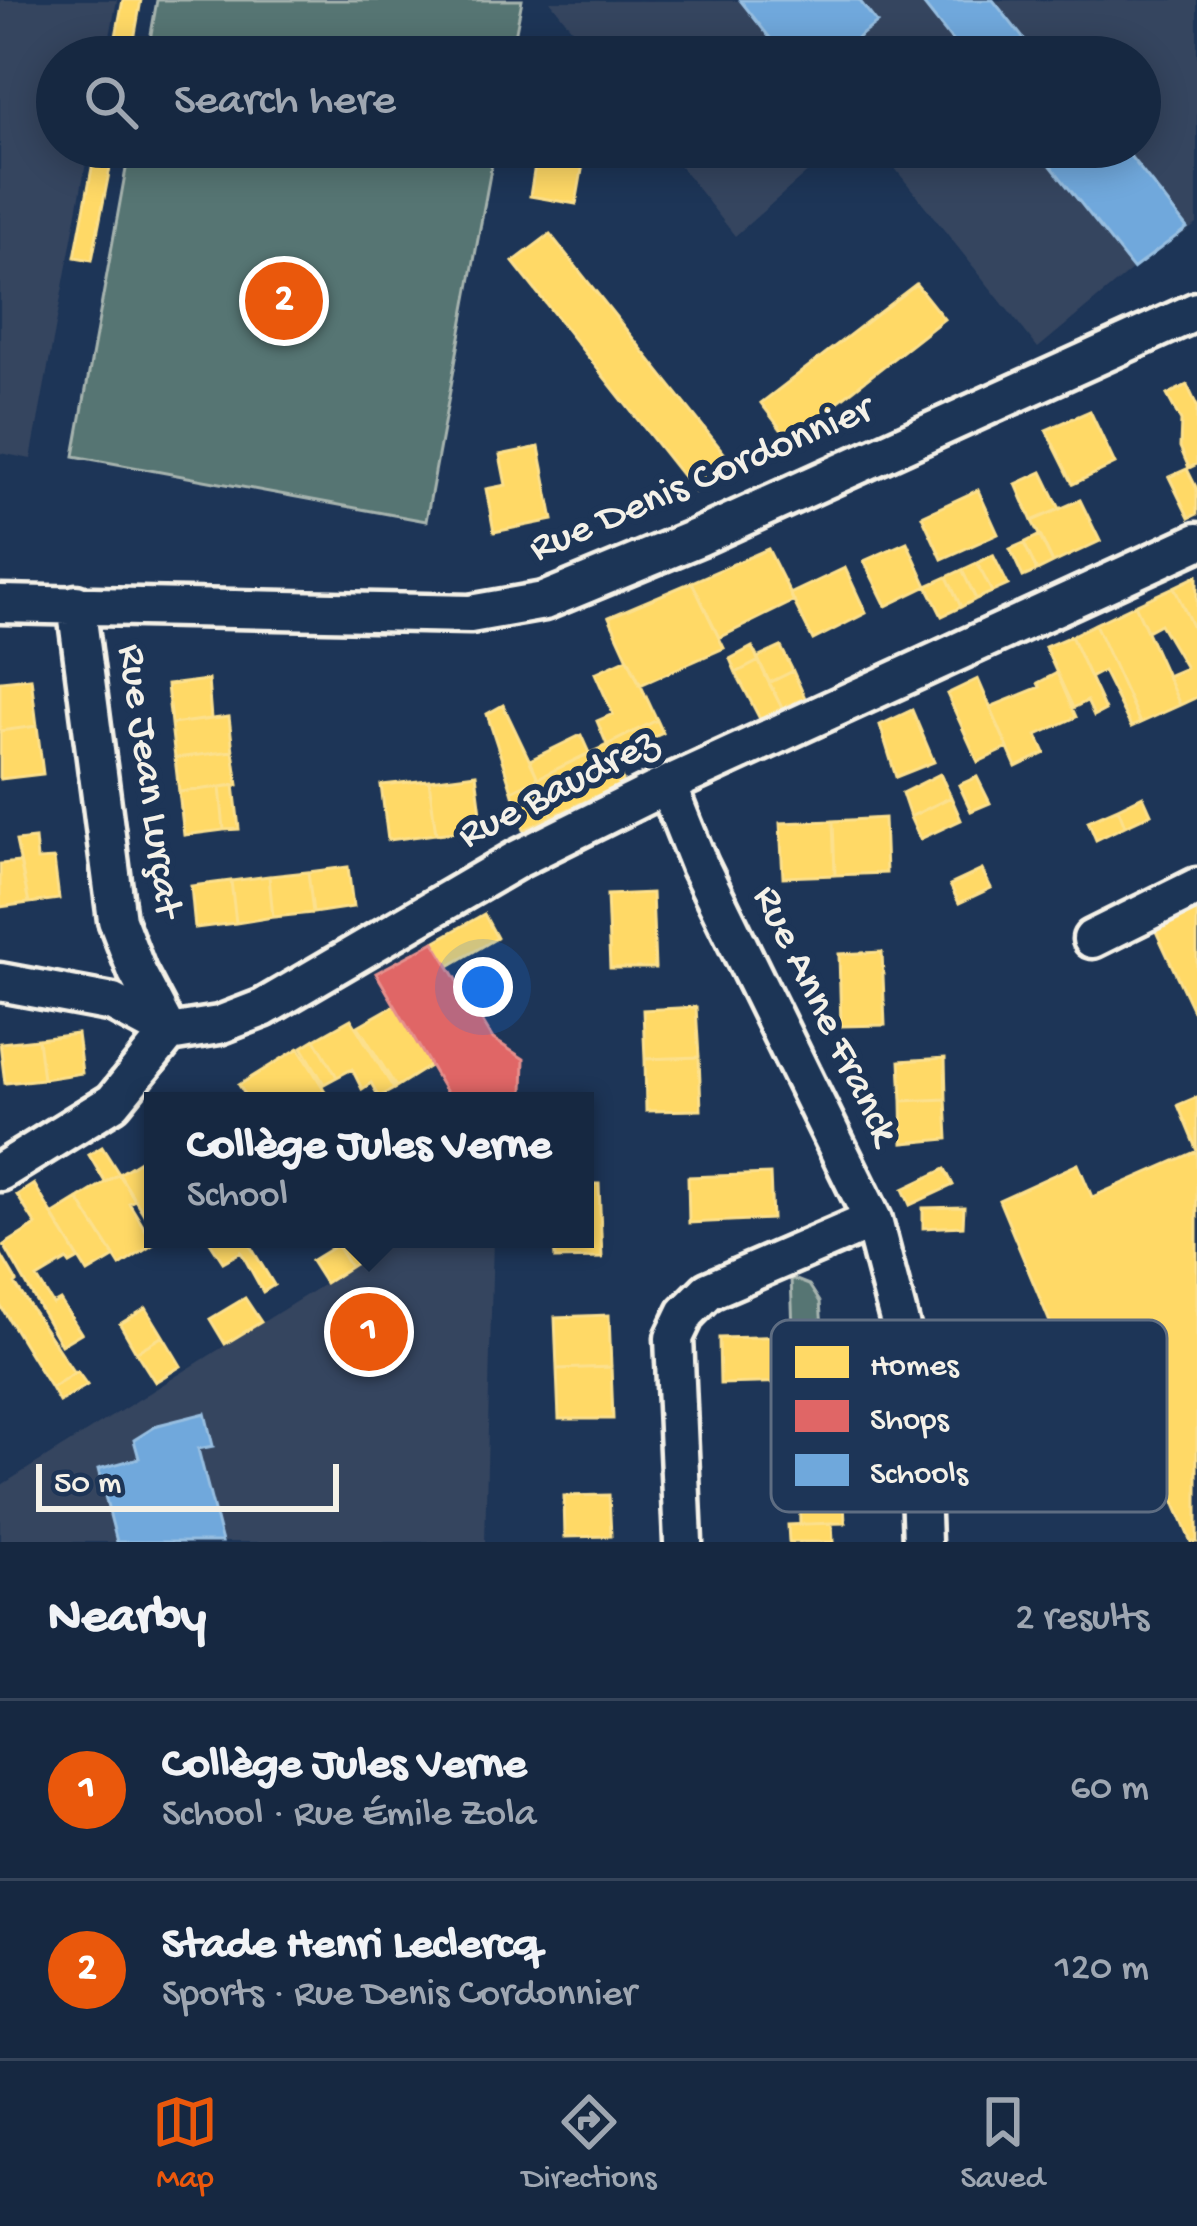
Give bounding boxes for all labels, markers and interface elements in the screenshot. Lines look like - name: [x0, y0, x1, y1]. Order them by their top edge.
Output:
- search box: [36, 36, 1161, 168]
- icon: search: [78, 69, 144, 135]
- text: Search here: [174, 76, 396, 129]
- pin: 2: [245, 256, 323, 346]
- street label: Rue Denis Cordonnier: [523, 385, 884, 575]
- street label: Rue Jean Lurçat: [104, 641, 191, 924]
- street label: Rue Baudrez: [451, 719, 668, 862]
- street label: Rue Anne Franck: [739, 878, 909, 1157]
- your location: [453, 957, 513, 1017]
- popup: [144, 1092, 594, 1248]
- text: Collège Jules Verne: [187, 1121, 551, 1174]
- text: School: [187, 1174, 288, 1220]
- pin: 1: [330, 1287, 408, 1377]
- legend: [771, 1320, 1167, 1512]
- text: Homes: [870, 1349, 959, 1387]
- text: Shops: [870, 1403, 949, 1441]
- text: Schools: [870, 1457, 969, 1495]
- scale bar: [36, 1458, 339, 1511]
- text: 50 m: [54, 1466, 121, 1504]
- text: Nearby: [48, 1590, 206, 1650]
- text: 2 results: [1015, 1597, 1149, 1643]
- text: Collège Jules Verne: [162, 1740, 526, 1793]
- text: 1: [79, 1767, 95, 1813]
- text: 60 m: [1070, 1767, 1149, 1813]
- text: School · Rue Émile Zola: [162, 1793, 536, 1839]
- text: Stade Henri Leclercq: [162, 1920, 539, 1973]
- text: 2: [77, 1947, 97, 1993]
- text: 120 m: [1055, 1947, 1149, 1993]
- text: Sports · Rue Denis Cordonnier: [162, 1973, 636, 2019]
- tab: Map: [152, 2089, 218, 2199]
- tab: Directions: [522, 2089, 656, 2199]
- tab: Saved: [960, 2089, 1045, 2199]

